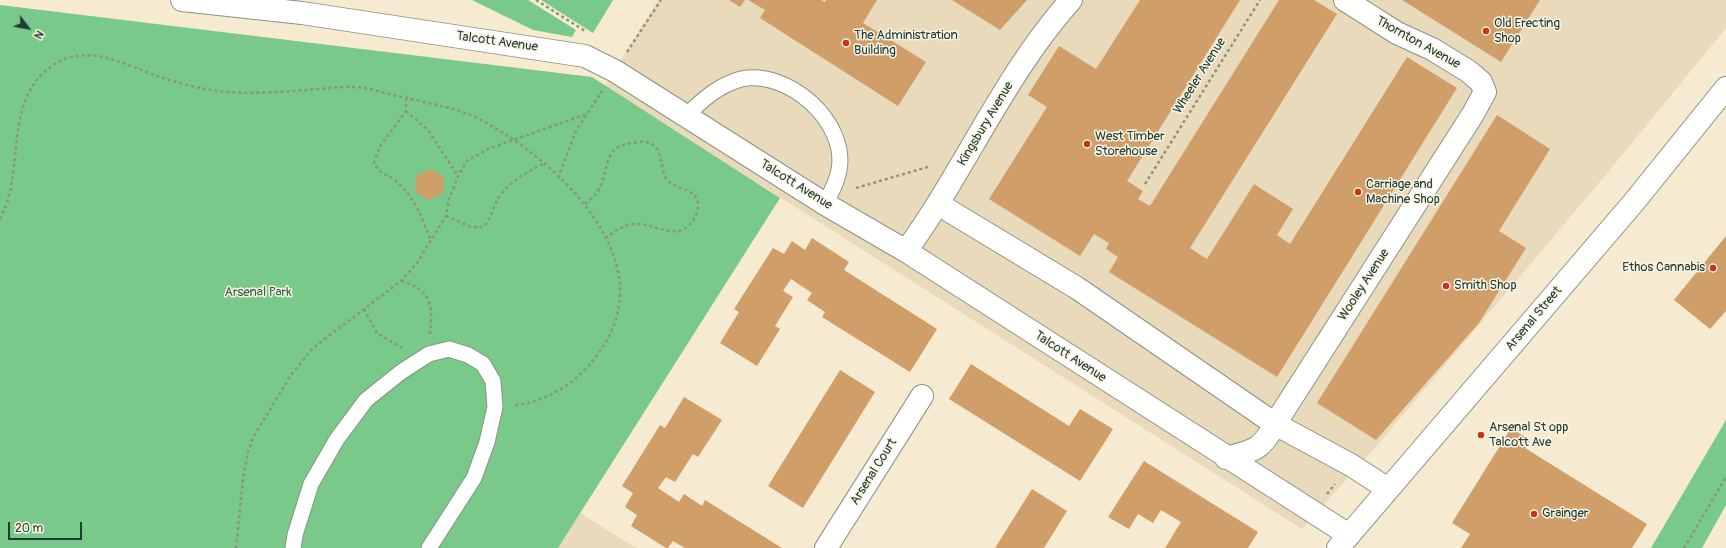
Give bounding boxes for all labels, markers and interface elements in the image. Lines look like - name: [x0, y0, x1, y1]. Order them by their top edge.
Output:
- north arrow: [8, 8, 48, 48]
- street label: Thornton Avenue: [1373, 13, 1463, 73]
- place label: Old Erecting Shop: [1494, 16, 1560, 47]
- marker: Old Erecting Shop: [1481, 26, 1491, 36]
- text: N: [31, 28, 46, 41]
- place label: The Administration Building: [854, 28, 958, 59]
- street label: Talcott Avenue: [455, 29, 539, 55]
- street label: Wheeler Avenue: [1170, 35, 1230, 117]
- marker: The Administration Building: [841, 38, 851, 48]
- street label: Kingsbury Avenue: [955, 79, 1017, 169]
- place label: West Timber Storehouse: [1095, 129, 1165, 160]
- marker: West Timber Storehouse: [1082, 139, 1092, 149]
- street label: Talcott Avenue: [757, 157, 835, 213]
- place label: Carriage and Machine Shop: [1366, 177, 1440, 208]
- marker: Carriage and Machine Shop: [1353, 187, 1363, 197]
- street label: Wooley Avenue: [1335, 246, 1393, 324]
- place label: Ethos Cannabis: [1622, 260, 1705, 276]
- marker: Ethos Cannabis: [1708, 263, 1718, 273]
- place label: Smith Shop: [1454, 278, 1517, 294]
- marker: Smith Shop: [1441, 281, 1451, 291]
- street label: Arsenal Street: [1502, 283, 1566, 355]
- park label: Arsenal Park: [224, 285, 292, 301]
- street label: Talcott Avenue: [1031, 328, 1109, 386]
- place label: Arsenal St opp Talcott Ave: [1489, 420, 1568, 451]
- marker: Arsenal St opp Talcott Ave: [1476, 430, 1486, 440]
- street label: Arsenal Court: [847, 436, 901, 508]
- place label: Grainger: [1542, 506, 1588, 522]
- marker: Grainger: [1529, 509, 1539, 519]
- scale bar: [10, 514, 84, 540]
- text: 20 m: [15, 521, 43, 536]

